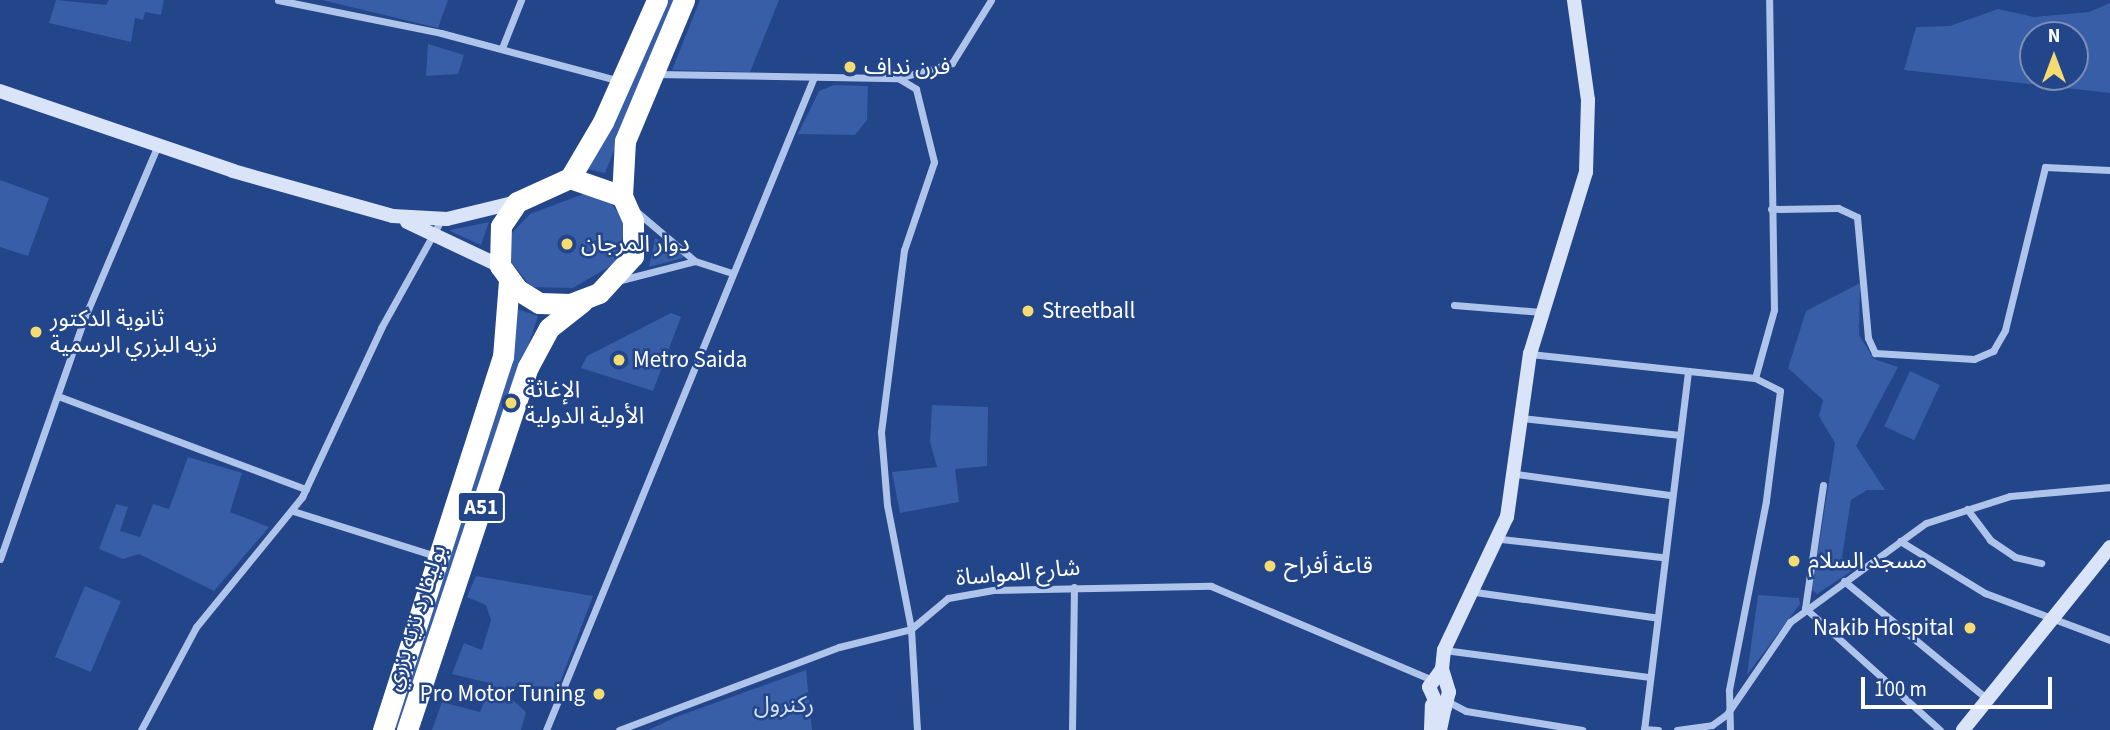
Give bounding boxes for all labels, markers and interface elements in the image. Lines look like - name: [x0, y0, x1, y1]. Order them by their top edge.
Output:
- north arrow: [2019, 21, 2089, 91]
- text: N: [2048, 23, 2060, 50]
- place label: فرن نداف: [864, 53, 950, 81]
- marker: فرن نداف: [842, 59, 858, 75]
- place label: دوار المرجان: [581, 230, 690, 258]
- marker: دوار المرجان: [559, 236, 575, 252]
- place label: Streetball: [1042, 297, 1135, 325]
- marker: Streetball: [1020, 303, 1036, 319]
- place label: ثانوية الدكتور نزيه البزري الرسمية: [50, 305, 217, 359]
- marker: ثانوية الدكتور نزيه البزري الرسمية: [28, 324, 44, 340]
- place label: Metro Saida: [633, 346, 747, 374]
- marker: Metro Saida: [611, 352, 627, 368]
- place label: الإغاثة الأولية الدولية: [525, 376, 644, 430]
- marker: الإغاثة الأولية الدولية: [503, 395, 519, 411]
- road number: A51: [456, 490, 505, 524]
- street label: بوليفارد نزيه بزري: [379, 542, 453, 694]
- place label: مسجد السلام: [1808, 547, 1927, 575]
- place label: قاعة أفراح: [1284, 552, 1373, 580]
- marker: مسجد السلام: [1786, 553, 1802, 569]
- street label: شارع المواساة: [955, 554, 1081, 592]
- marker: قاعة أفراح: [1262, 558, 1278, 574]
- place label: Nakib Hospital: [1813, 614, 1954, 642]
- marker: Nakib Hospital: [1960, 618, 1980, 638]
- scale bar: [1865, 664, 2056, 708]
- text: 100 m: [1874, 674, 1927, 704]
- place label: Pro Motor Tuning: [420, 680, 585, 708]
- marker: Pro Motor Tuning: [591, 686, 607, 702]
- park label: ركنرول: [754, 691, 814, 719]

